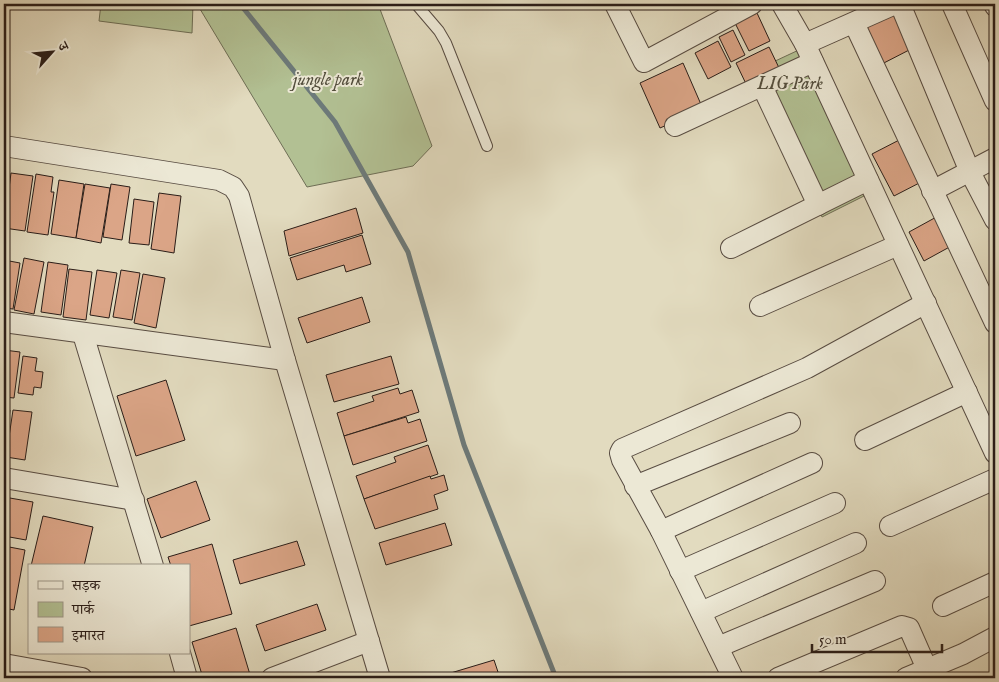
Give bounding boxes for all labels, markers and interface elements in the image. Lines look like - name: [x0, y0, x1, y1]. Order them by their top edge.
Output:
- north arrow: [28, 28, 78, 78]
- text: उ: [53, 38, 73, 55]
- park label: jungle park: [289, 69, 363, 92]
- park label: LIG Park: [756, 73, 823, 96]
- legend: [28, 564, 190, 654]
- text: सड़क: [71, 576, 101, 595]
- text: पार्क: [71, 600, 95, 619]
- scale bar: [812, 622, 942, 654]
- text: इमारत: [71, 626, 106, 645]
- text: 50 m: [819, 630, 847, 649]

